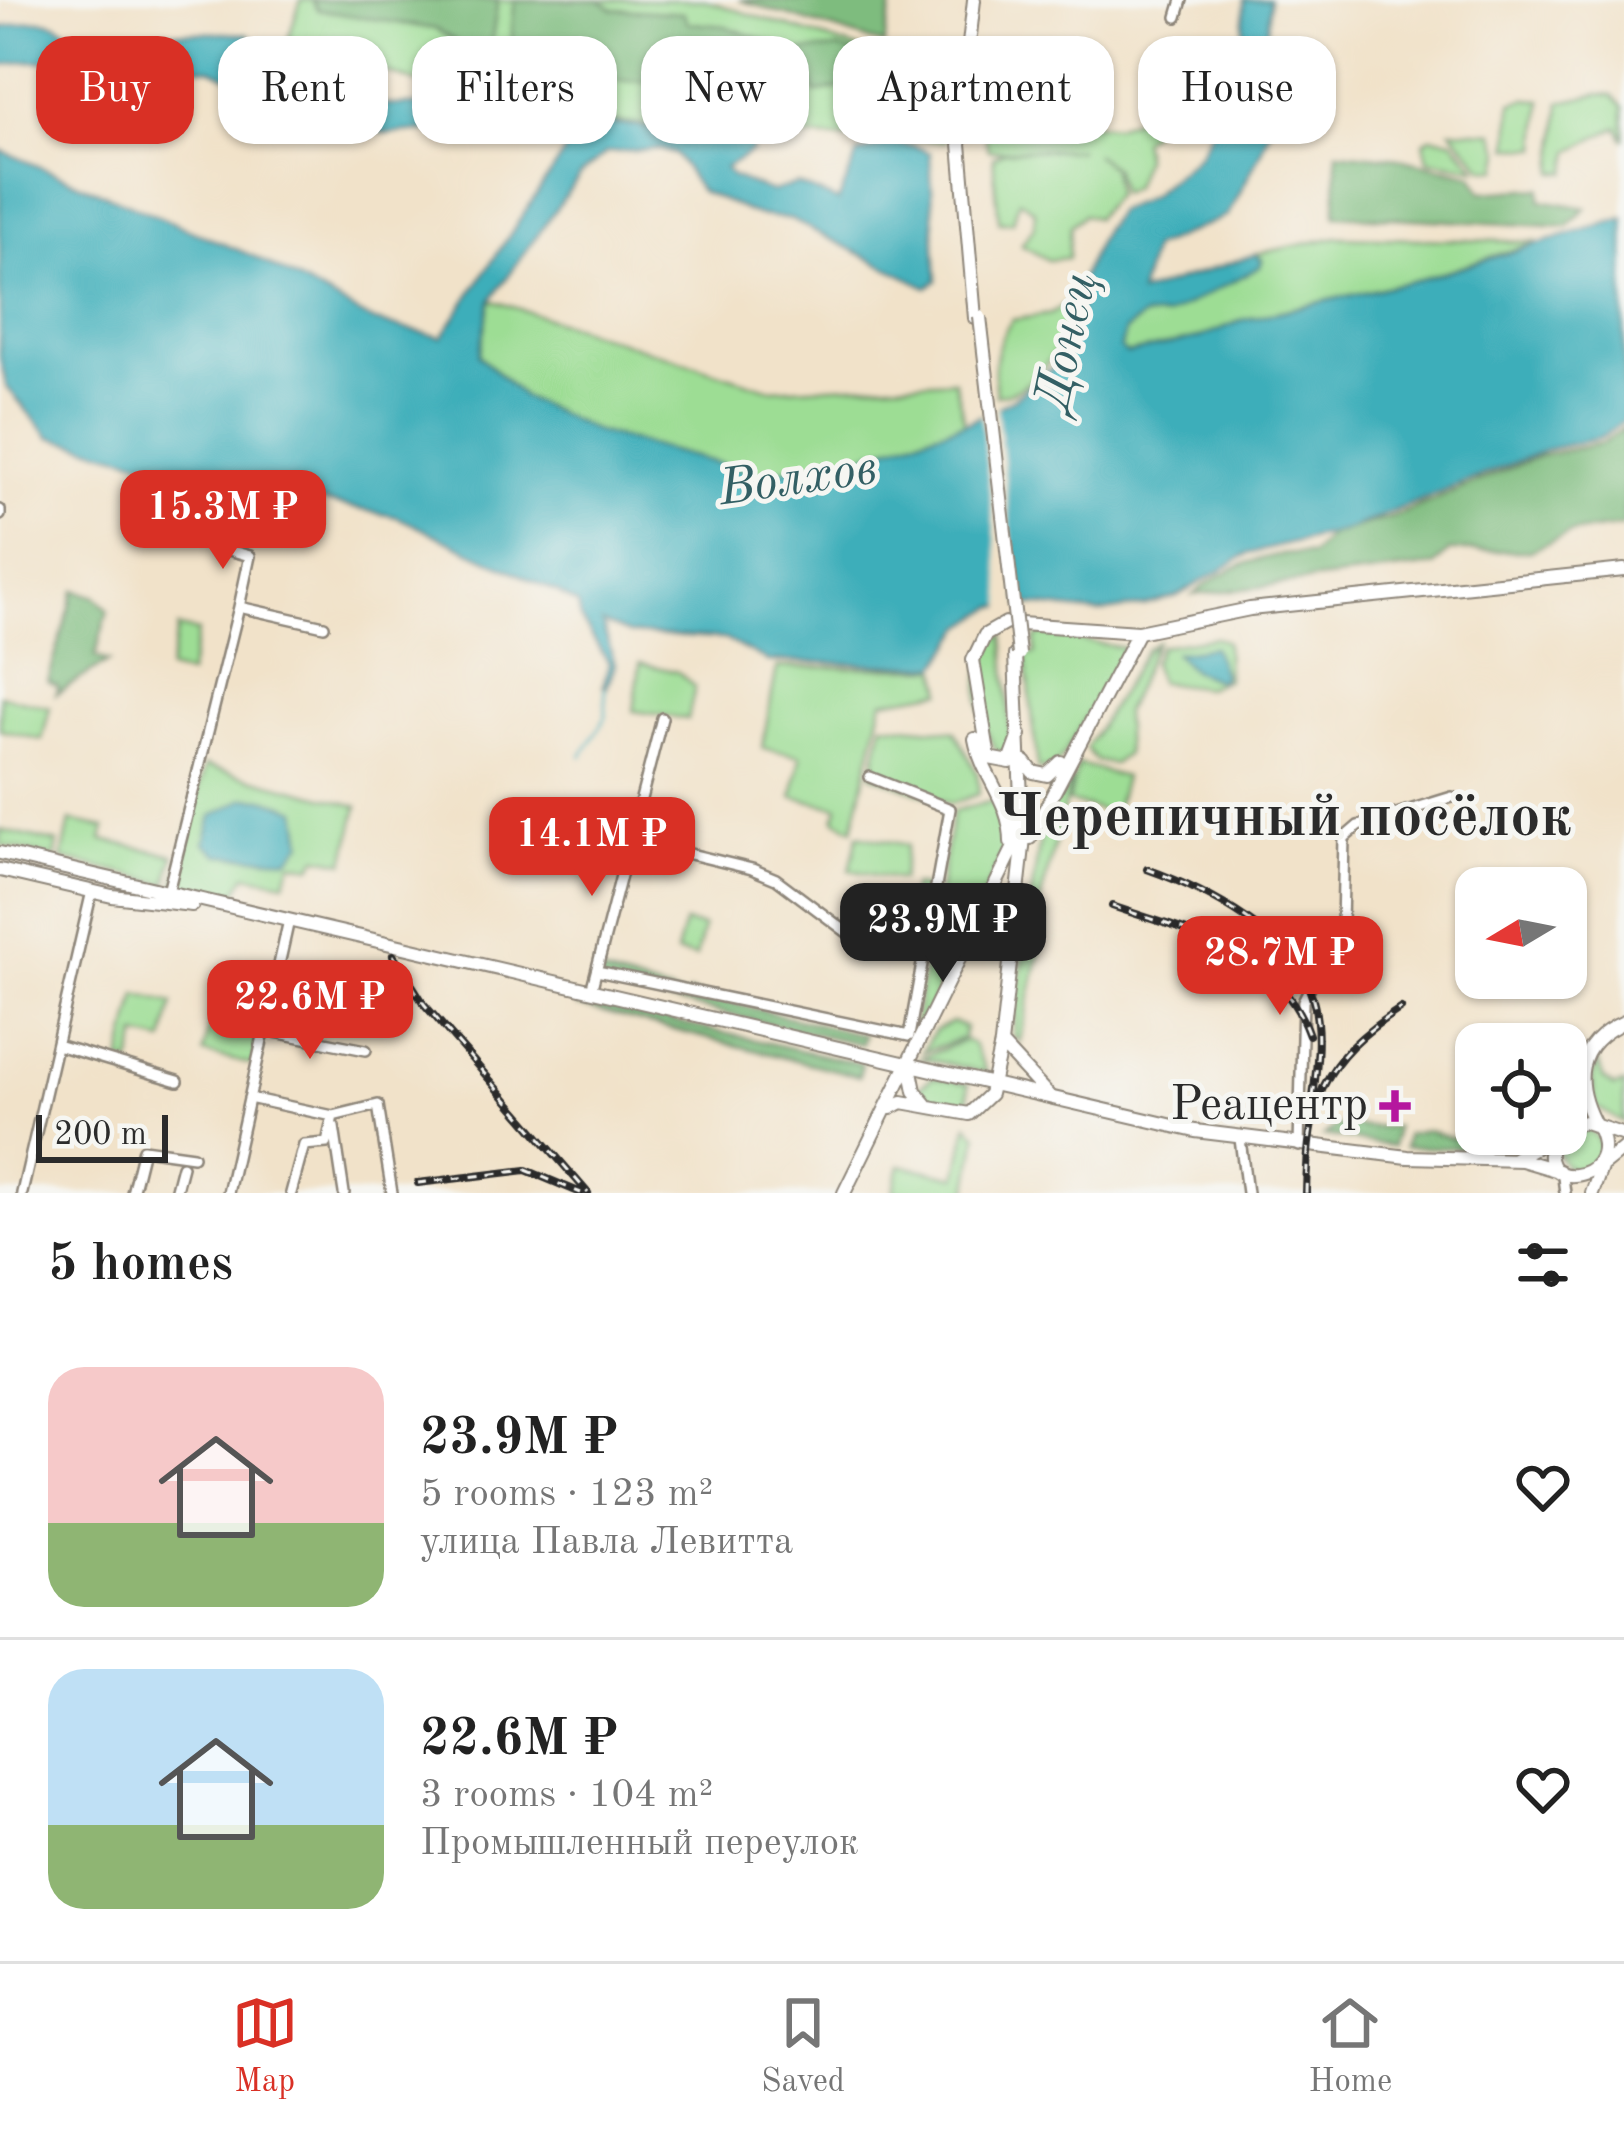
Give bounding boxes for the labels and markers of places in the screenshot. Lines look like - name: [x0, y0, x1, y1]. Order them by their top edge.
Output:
- pin: 15.3M ₽: [112, 470, 334, 572]
- pin: 14.1M ₽: [481, 797, 703, 899]
- pin: 23.9M ₽: [832, 883, 1054, 985]
- pin: 28.7M ₽: [1169, 916, 1391, 1018]
- pin: 22.6M ₽: [199, 960, 421, 1062]
- place label: Реацентр: [1170, 1082, 1368, 1130]
- marker: Реацентр: [1379, 1090, 1411, 1122]

